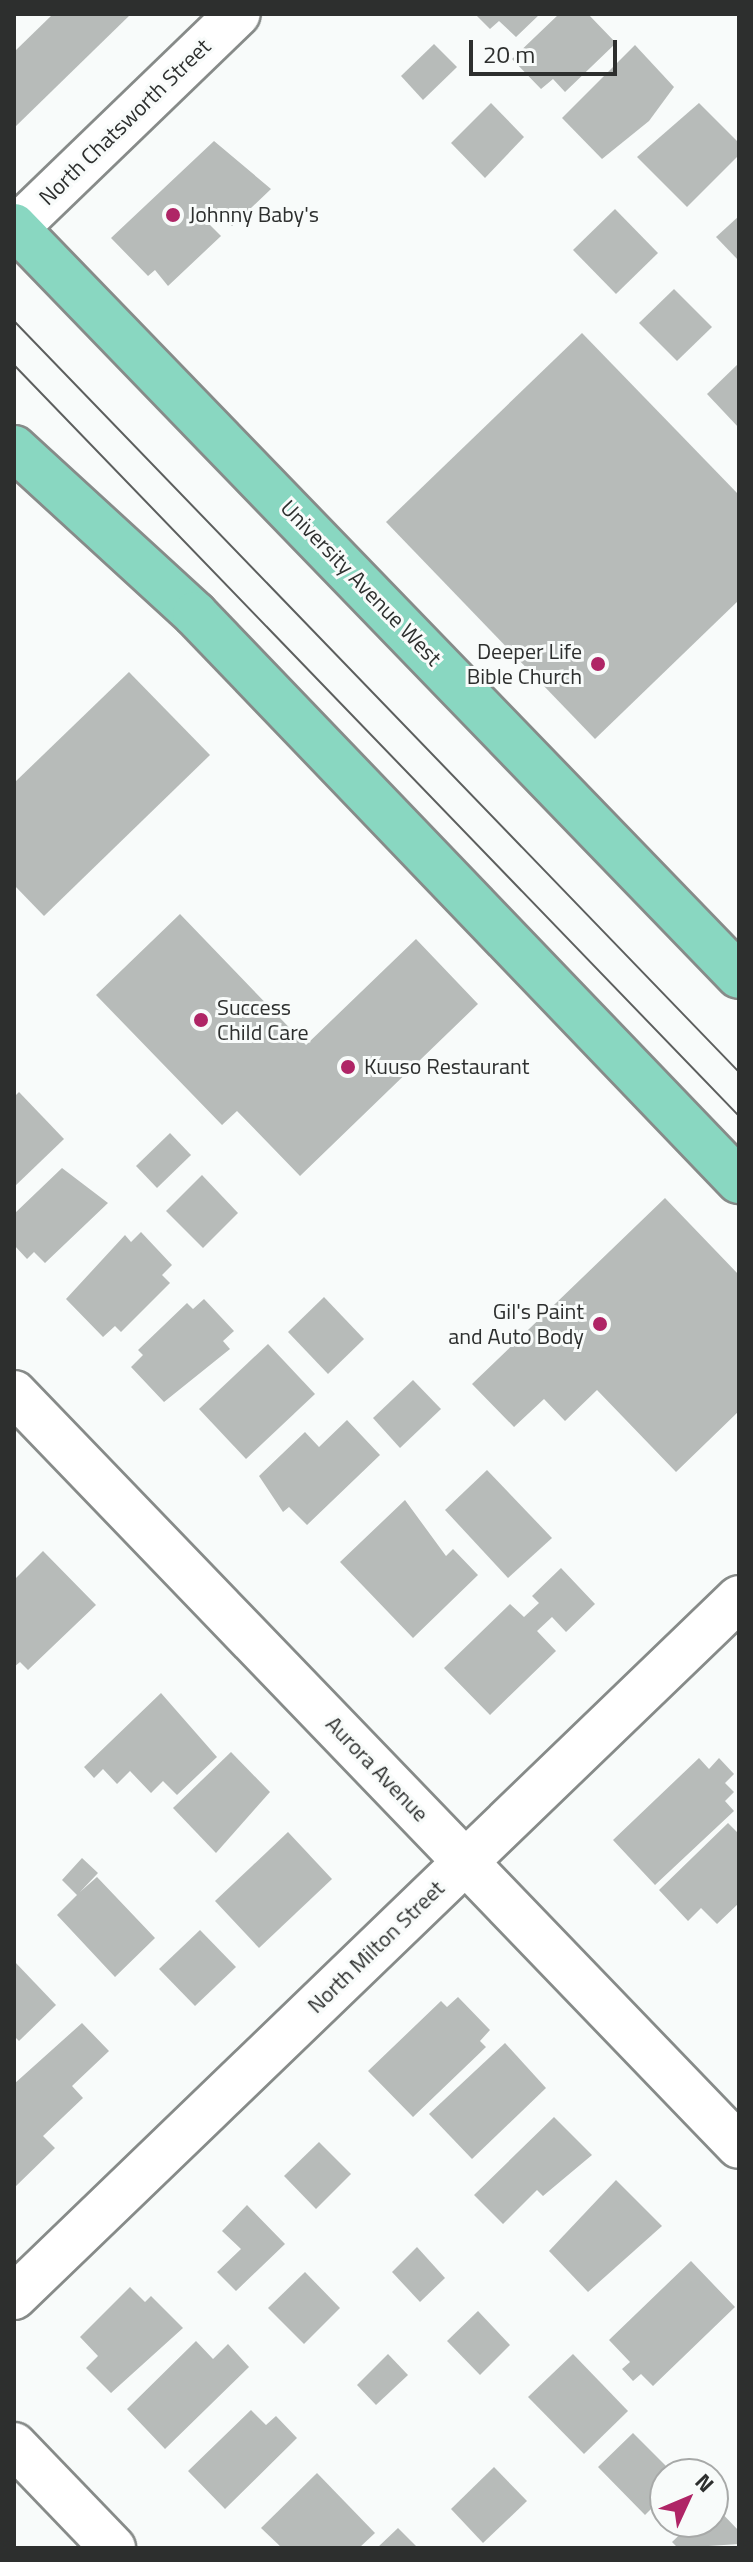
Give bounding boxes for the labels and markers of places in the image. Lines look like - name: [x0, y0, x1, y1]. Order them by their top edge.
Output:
- place label: Johnny Baby's: [189, 202, 319, 228]
- marker: Johnny Baby's: [164, 206, 182, 224]
- place label: Deeper Life Bible Church: [467, 638, 582, 690]
- marker: Deeper Life Bible Church: [589, 655, 607, 673]
- place label: Success Child Care: [217, 994, 309, 1046]
- marker: Success Child Care: [192, 1011, 210, 1029]
- place label: Kuuso Restaurant: [364, 1054, 530, 1080]
- marker: Kuuso Restaurant: [339, 1058, 357, 1076]
- place label: Gil's Paint and Auto Body: [448, 1298, 584, 1350]
- marker: Gil's Paint and Auto Body: [591, 1315, 609, 1333]

